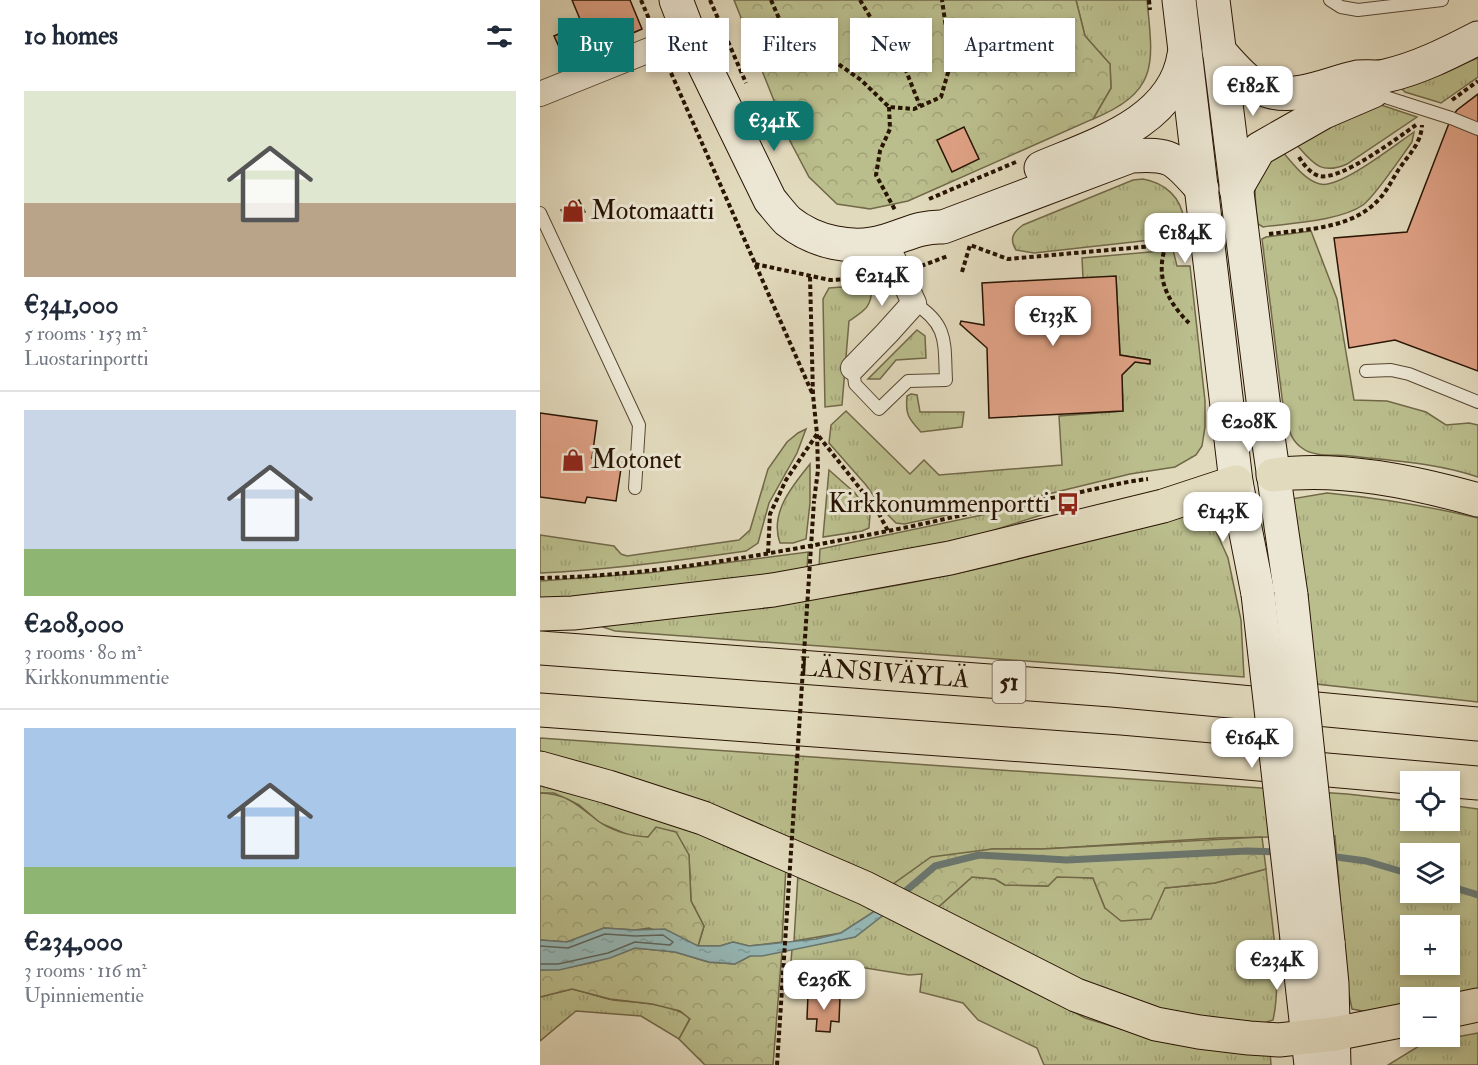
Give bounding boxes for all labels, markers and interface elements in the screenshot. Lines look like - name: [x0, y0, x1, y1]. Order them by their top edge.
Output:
- chip: Buy: [558, 18, 634, 72]
- chip: Rent: [646, 18, 729, 72]
- chip: Filters: [741, 18, 838, 72]
- chip: New: [850, 18, 932, 72]
- chip: Apartment: [944, 18, 1075, 72]
- text: 10 homes: [24, 20, 118, 52]
- icon: filters: [483, 20, 516, 53]
- pin: €182K: [1211, 66, 1295, 117]
- text: €182K: [1227, 73, 1279, 98]
- pin: €341K: [732, 101, 816, 152]
- text: €341K: [748, 108, 800, 133]
- icon: home: [216, 130, 324, 238]
- place label: Motomaatti: [591, 195, 714, 227]
- shop icon: Motomaatti: [560, 198, 586, 224]
- pin: €184K: [1143, 213, 1227, 264]
- text: €184K: [1159, 220, 1212, 245]
- pin: €214K: [840, 256, 924, 307]
- text: €214K: [855, 263, 909, 288]
- text: €341,000: [24, 289, 119, 321]
- pin: €133K: [1011, 296, 1095, 347]
- text: €133K: [1029, 303, 1077, 328]
- text: 5 rooms · 153 m²: [24, 321, 147, 346]
- text: Luostarinportti: [24, 346, 148, 371]
- pin: €208K: [1207, 402, 1291, 453]
- text: €208K: [1221, 409, 1277, 434]
- place label: Motonet: [591, 444, 682, 476]
- shop icon: Motonet: [560, 447, 586, 473]
- icon: home: [216, 449, 324, 557]
- place label: Kirkkonummenportti: [828, 488, 1050, 521]
- bus stop icon: Kirkkonummenportti: [1055, 491, 1081, 517]
- pin: €143K: [1181, 492, 1265, 543]
- text: €143K: [1197, 499, 1249, 524]
- text: €208,000: [24, 608, 124, 640]
- text: 3 rooms · 80 m²: [24, 640, 142, 665]
- street label: LÄNSIVÄYLÄ: [798, 651, 971, 696]
- road number: 51: [992, 661, 1026, 703]
- text: Kirkkonummentie: [24, 665, 169, 690]
- pin: €164K: [1210, 718, 1294, 769]
- text: €164K: [1225, 725, 1279, 750]
- icon: home: [216, 767, 324, 875]
- map controls: [1400, 771, 1460, 1047]
- button: locate: [1400, 771, 1460, 831]
- button: layers: [1400, 843, 1460, 903]
- button: +: [1400, 915, 1460, 975]
- text: €234,000: [24, 926, 123, 958]
- pin: €234K: [1235, 940, 1319, 991]
- text: €234K: [1250, 947, 1304, 972]
- text: 3 rooms · 116 m²: [24, 958, 147, 983]
- pin: €236K: [782, 960, 866, 1011]
- text: €236K: [797, 967, 851, 992]
- text: Upinniementie: [24, 983, 144, 1008]
- button: −: [1400, 987, 1460, 1047]

